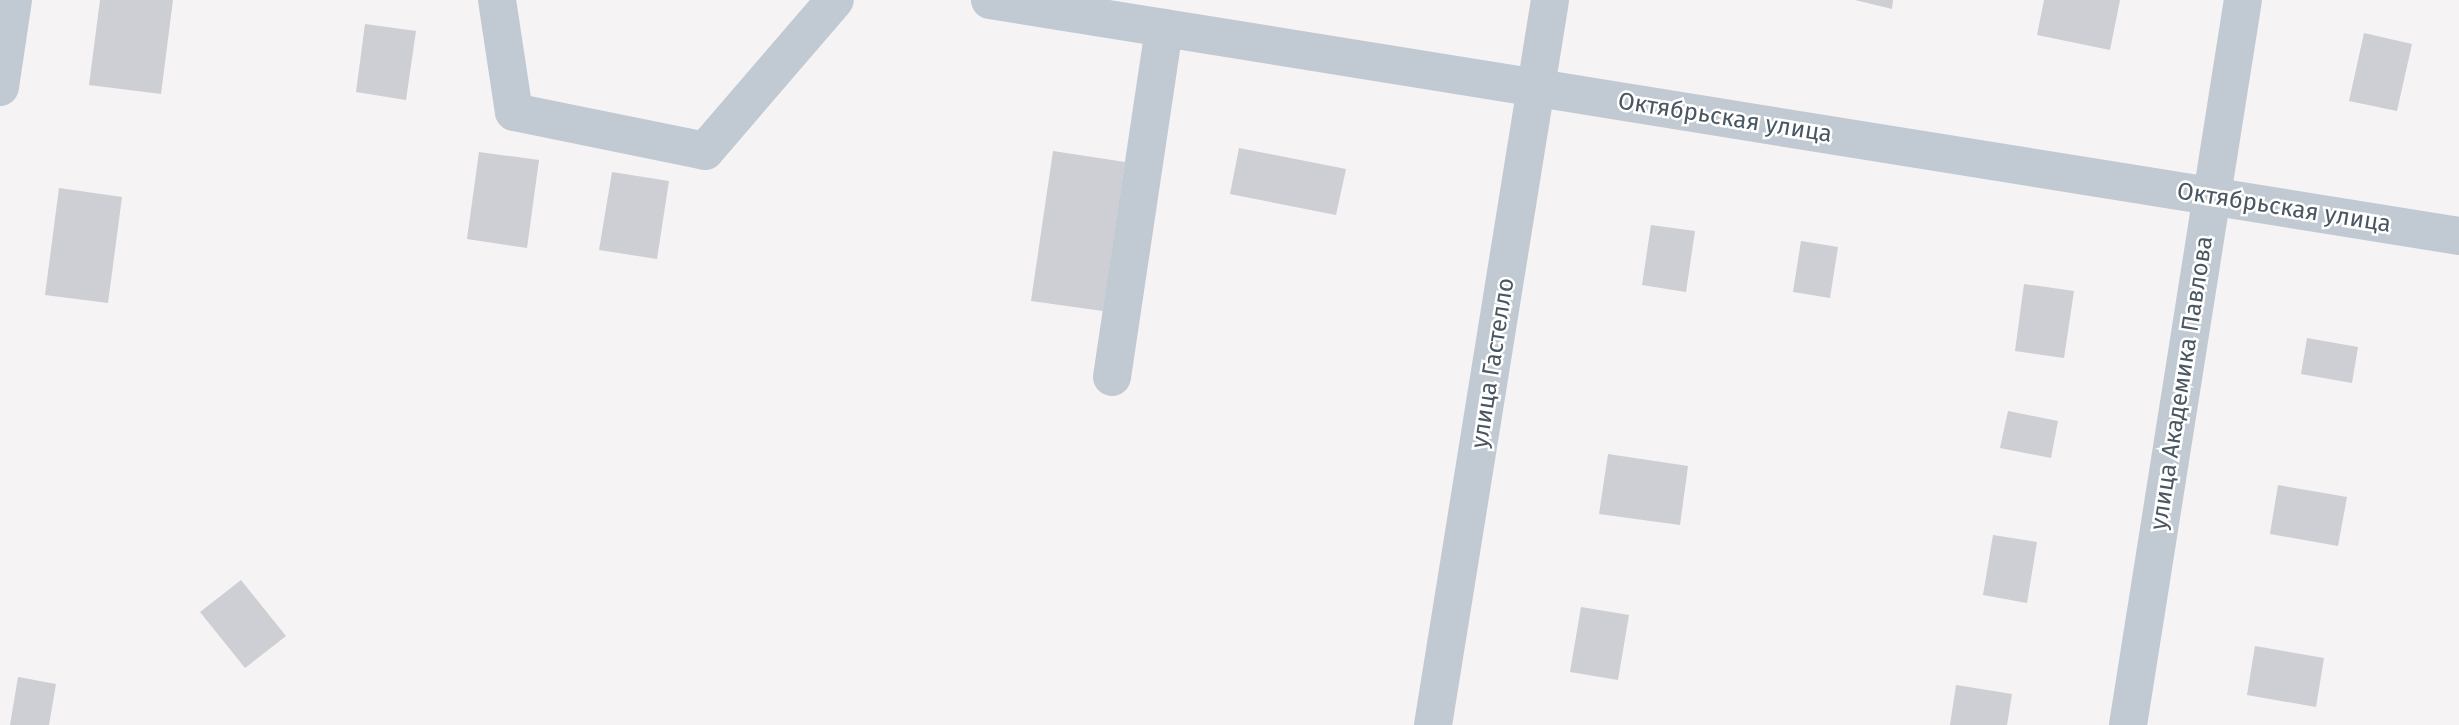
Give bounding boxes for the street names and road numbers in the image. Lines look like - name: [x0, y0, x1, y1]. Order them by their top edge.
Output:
- street label: Октябрьская улица: [1616, 87, 1834, 149]
- street label: Октябрьская улица: [2175, 177, 2393, 239]
- street label: улица Академика Павлова: [2145, 234, 2219, 532]
- street label: улица Гастелло: [1465, 276, 1521, 450]

